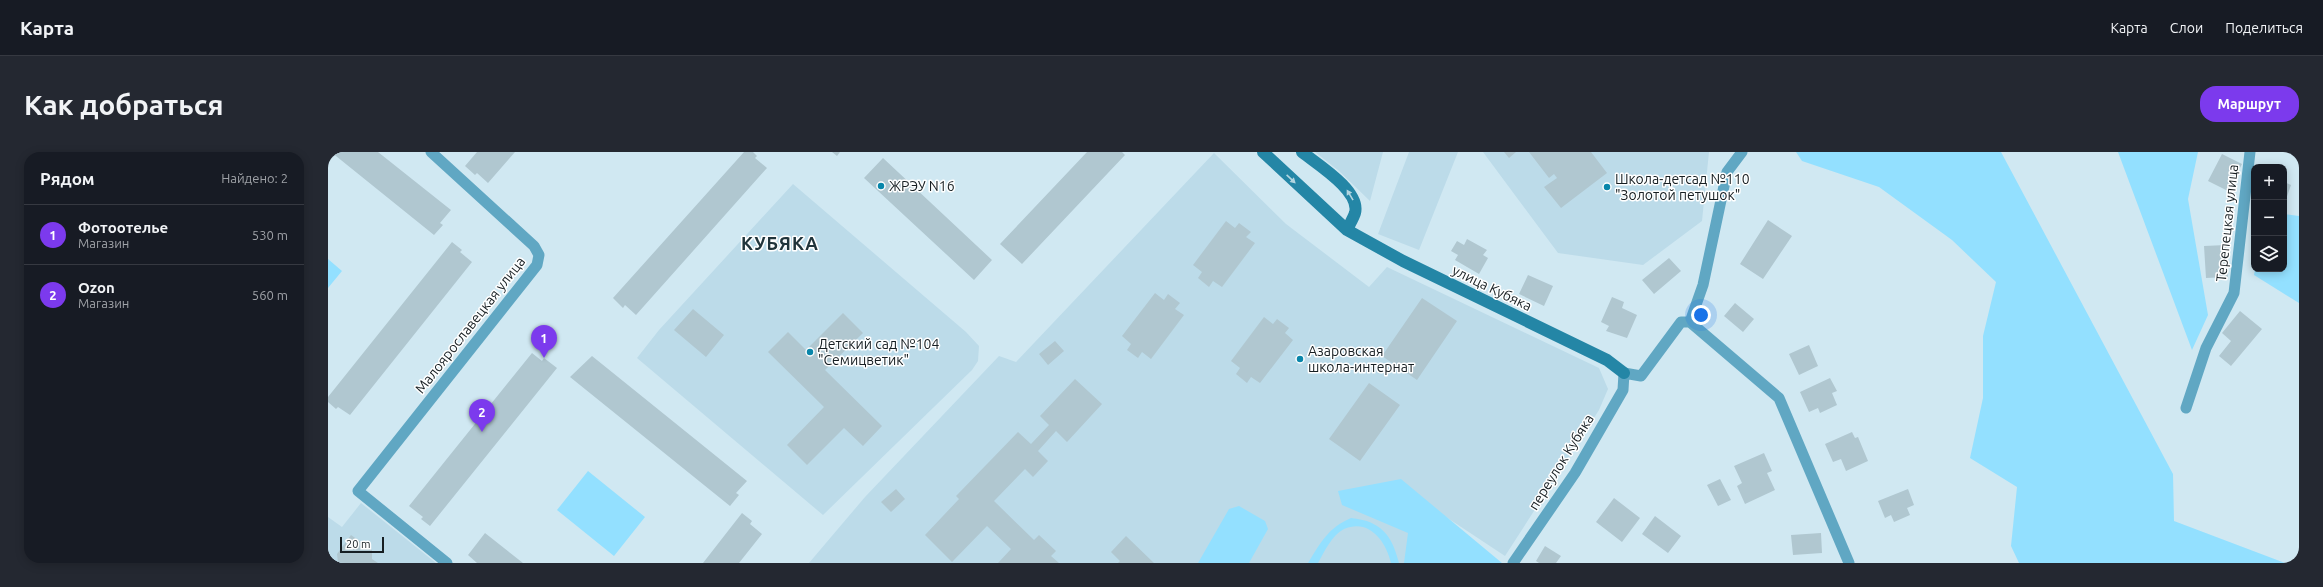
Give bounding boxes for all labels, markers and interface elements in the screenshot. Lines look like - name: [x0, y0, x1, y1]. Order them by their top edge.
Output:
- text: Карта: [20, 17, 74, 39]
- text: Карта: [2110, 20, 2148, 36]
- text: Слои: [2170, 20, 2203, 36]
- text: Поделиться: [2225, 20, 2303, 36]
- button: Маршрут: [2200, 86, 2299, 122]
- text: Как добраться: [24, 89, 223, 120]
- street label: Терепецкая улица: [2213, 163, 2241, 283]
- map controls: [2251, 164, 2287, 272]
- button: +: [2251, 164, 2287, 200]
- text: Рядом: [40, 169, 95, 188]
- text: Найдено: 2: [221, 171, 288, 185]
- place label: Школа-детсад №110 "Золотой петушок": [1615, 171, 1750, 203]
- one-way arrow: [1286, 174, 1296, 183]
- place label: ЖРЭУ N16: [889, 178, 955, 194]
- marker: ЖРЭУ N16: [876, 181, 886, 191]
- marker: Школа-детсад №110 "Золотой петушок": [1602, 182, 1612, 192]
- one-way arrow: [1346, 189, 1353, 200]
- button: −: [2251, 200, 2287, 236]
- text: Фотоотелье: [78, 219, 168, 236]
- text: 1: [49, 228, 57, 242]
- text: 530 m: [252, 228, 288, 242]
- district label: КУБЯКА: [741, 233, 819, 253]
- text: Магазин: [78, 236, 129, 250]
- button: layers: [2251, 236, 2287, 272]
- street label: Малоярославецкая улица: [412, 254, 528, 396]
- street label: улица Кубяка: [1450, 262, 1534, 314]
- text: Ozon: [78, 279, 115, 296]
- text: 2: [49, 288, 57, 302]
- text: 560 m: [252, 288, 288, 302]
- text: Магазин: [78, 296, 129, 310]
- your location: [1691, 305, 1711, 325]
- pin: 1: [531, 325, 557, 358]
- place label: Детский сад №104 "Семицветик": [818, 336, 940, 368]
- place label: Азаровская школа-интернат: [1308, 343, 1414, 375]
- marker: Детский сад №104 "Семицветик": [805, 347, 815, 357]
- marker: Азаровская школа-интернат: [1295, 354, 1305, 364]
- pin: 2: [469, 399, 495, 432]
- street label: переулок Кубяка: [1525, 411, 1597, 513]
- scale bar: [340, 535, 384, 554]
- text: 20 m: [346, 538, 370, 550]

